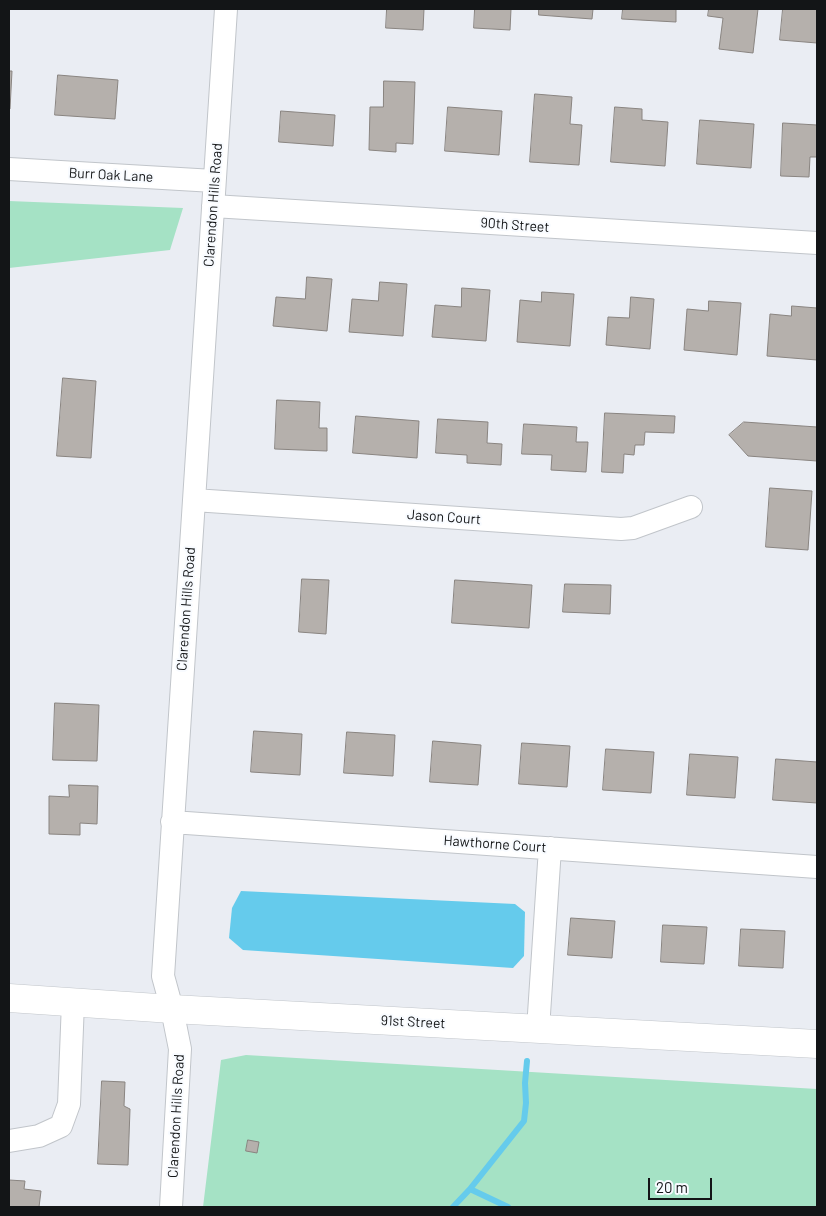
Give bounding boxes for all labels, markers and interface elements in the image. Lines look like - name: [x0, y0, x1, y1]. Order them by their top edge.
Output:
- street label: Clarendon Hills Road: [200, 143, 226, 267]
- street label: Burr Oak Lane: [68, 164, 154, 186]
- street label: 90th Street: [480, 214, 550, 236]
- street label: Jason Court: [407, 506, 481, 528]
- street label: Clarendon Hills Road: [173, 547, 199, 671]
- street label: Hawthorne Court: [443, 832, 547, 856]
- street label: 91st Street: [380, 1012, 446, 1032]
- street label: Clarendon Hills Road: [164, 1054, 188, 1178]
- scale bar: [651, 1168, 715, 1200]
- text: 20 m: [656, 1178, 688, 1196]

